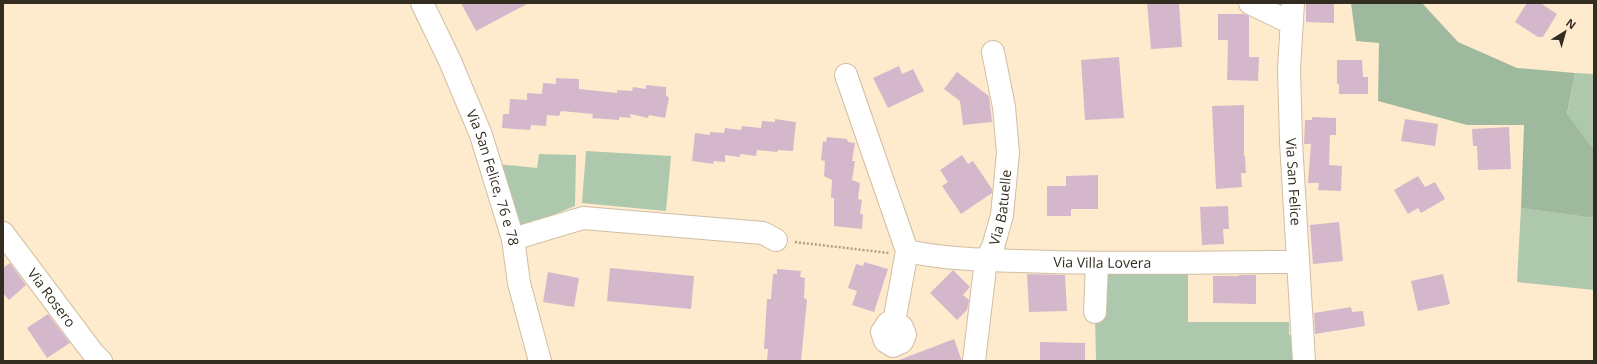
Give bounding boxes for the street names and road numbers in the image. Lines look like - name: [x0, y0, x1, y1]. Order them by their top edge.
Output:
- street label: Via San Felice, 76 e 78: [462, 106, 524, 247]
- street label: Via San Felice: [1282, 137, 1306, 226]
- street label: Via Batuelle: [984, 169, 1015, 247]
- street label: Via Villa Lovera: [1053, 252, 1151, 272]
- street label: Via Rosero: [24, 264, 80, 331]

